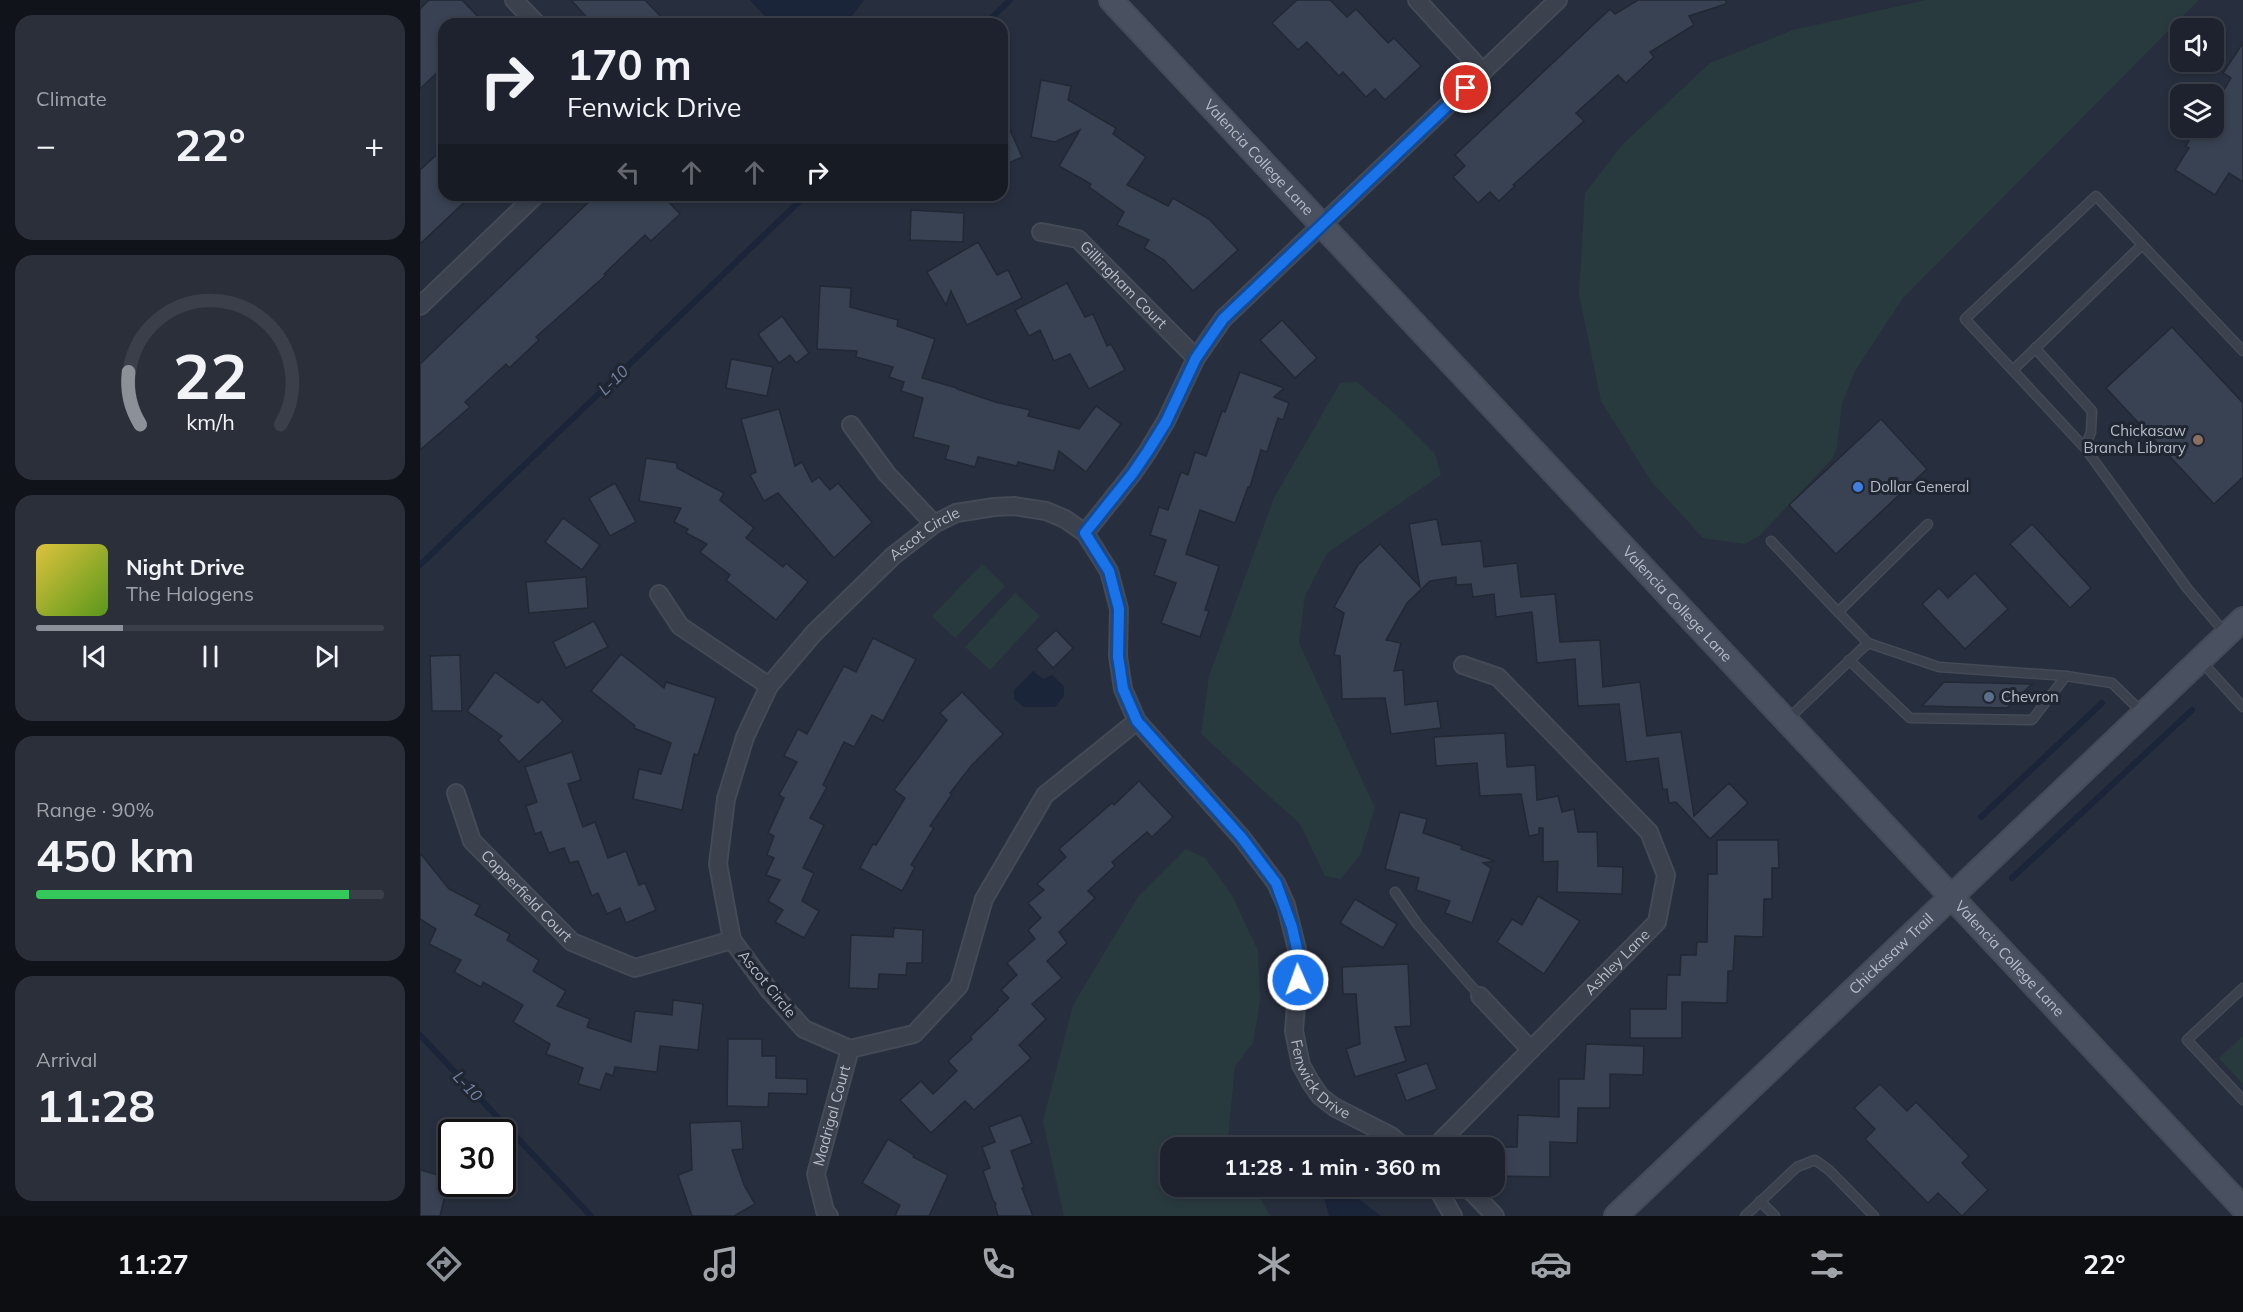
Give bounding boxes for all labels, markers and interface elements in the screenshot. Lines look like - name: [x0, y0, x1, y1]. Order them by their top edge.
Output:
- map controls: [2170, 18, 2224, 138]
- button: sound: [2170, 18, 2224, 72]
- text: 170 m: [567, 38, 692, 91]
- icon: right: [468, 42, 546, 120]
- pin: [1440, 62, 1491, 113]
- icon: arrive: [1449, 71, 1482, 104]
- button: layers: [2170, 84, 2224, 138]
- text: Climate: [36, 86, 107, 111]
- text: Fenwick Drive: [567, 90, 741, 124]
- street label: Valencia College Lane: [1200, 95, 1318, 219]
- text: 22°: [174, 116, 246, 172]
- text: −: [36, 124, 56, 165]
- text: +: [364, 124, 384, 165]
- icon: left: [612, 156, 645, 189]
- icon: ahead: [675, 156, 708, 189]
- icon: ahead: [738, 156, 771, 189]
- icon: right: [801, 156, 834, 189]
- street label: Gillingham Court: [1076, 236, 1171, 332]
- text: 22: [173, 336, 247, 415]
- water label: L-10: [594, 361, 633, 399]
- text: km/h: [186, 408, 234, 435]
- place label: Chickasaw Branch Library: [2084, 421, 2186, 457]
- marker: Chickasaw Branch Library: [2191, 433, 2205, 447]
- place label: Dollar General: [1870, 477, 1969, 496]
- marker: Dollar General: [1851, 480, 1865, 494]
- street label: Ascot Circle: [885, 503, 963, 564]
- street label: Valencia College Lane: [1619, 542, 1736, 666]
- text: Night Drive: [126, 553, 245, 581]
- text: The Halogens: [126, 581, 254, 606]
- icon: previous: [78, 640, 111, 673]
- icon: pause: [194, 640, 227, 673]
- icon: next: [310, 640, 343, 673]
- place label: Chevron: [2001, 687, 2059, 706]
- marker: Chevron: [1982, 690, 1996, 704]
- text: Range · 90%: [36, 797, 154, 822]
- text: 450 km: [36, 827, 195, 883]
- street label: Copperfield Court: [477, 846, 576, 946]
- street label: Valencia College Lane: [1951, 896, 2069, 1020]
- street label: Chickasaw Trail: [1845, 909, 1937, 998]
- street label: Ashley Lane: [1580, 925, 1654, 999]
- street label: Ascot Circle: [734, 946, 800, 1021]
- position arrow: [1266, 948, 1330, 1012]
- street label: Fenwick Drive: [1287, 1038, 1354, 1123]
- text: Arrival: [36, 1047, 97, 1072]
- street label: Madrigal Court: [809, 1063, 854, 1168]
- water label: L-10: [449, 1067, 487, 1106]
- text: 11:28: [36, 1077, 155, 1133]
- speed limit sign: 30: [438, 1119, 516, 1197]
- text: 11:28 · 1 min · 360 m: [1224, 1153, 1441, 1181]
- icon: directions: [423, 1243, 465, 1285]
- icon: music: [700, 1243, 742, 1285]
- icon: phone: [977, 1243, 1019, 1285]
- icon: climate: [1253, 1243, 1295, 1285]
- icon: car: [1530, 1243, 1572, 1285]
- icon: filters: [1806, 1243, 1848, 1285]
- text: 11:27: [117, 1247, 189, 1281]
- text: 22°: [2083, 1247, 2126, 1281]

